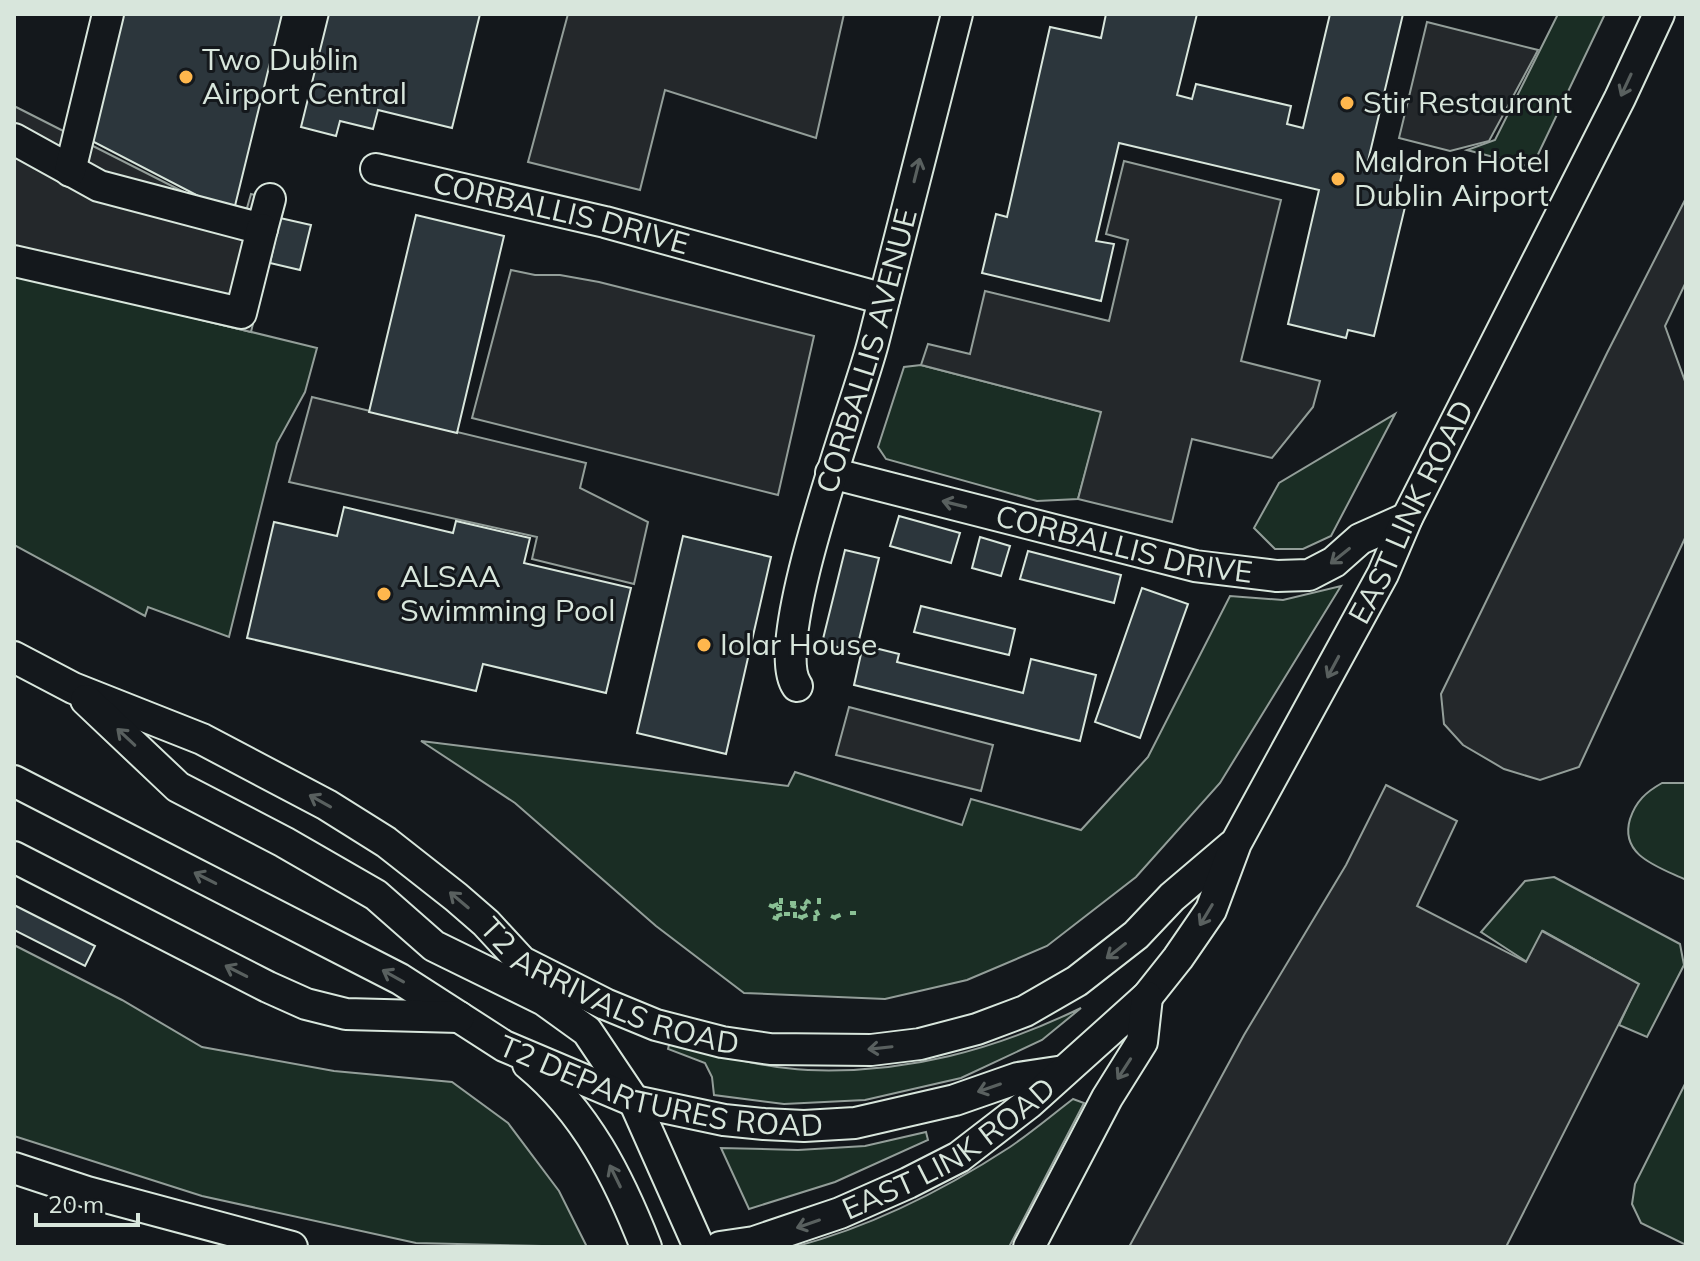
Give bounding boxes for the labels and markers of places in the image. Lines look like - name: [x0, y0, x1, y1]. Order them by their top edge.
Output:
- place label: Two Dublin Airport Central: [202, 40, 407, 112]
- marker: Two Dublin Airport Central: [177, 68, 195, 86]
- place label: Stir Restaurant: [1363, 83, 1572, 121]
- marker: Stir Restaurant: [1338, 94, 1356, 112]
- place label: Maldron Hotel Dublin Airport: [1354, 142, 1550, 214]
- marker: Maldron Hotel Dublin Airport: [1329, 170, 1347, 188]
- place label: ALSAA Swimming Pool: [400, 557, 615, 629]
- marker: ALSAA Swimming Pool: [375, 585, 393, 603]
- place label: Iolar House: [720, 625, 877, 663]
- marker: Iolar House: [695, 636, 713, 654]

